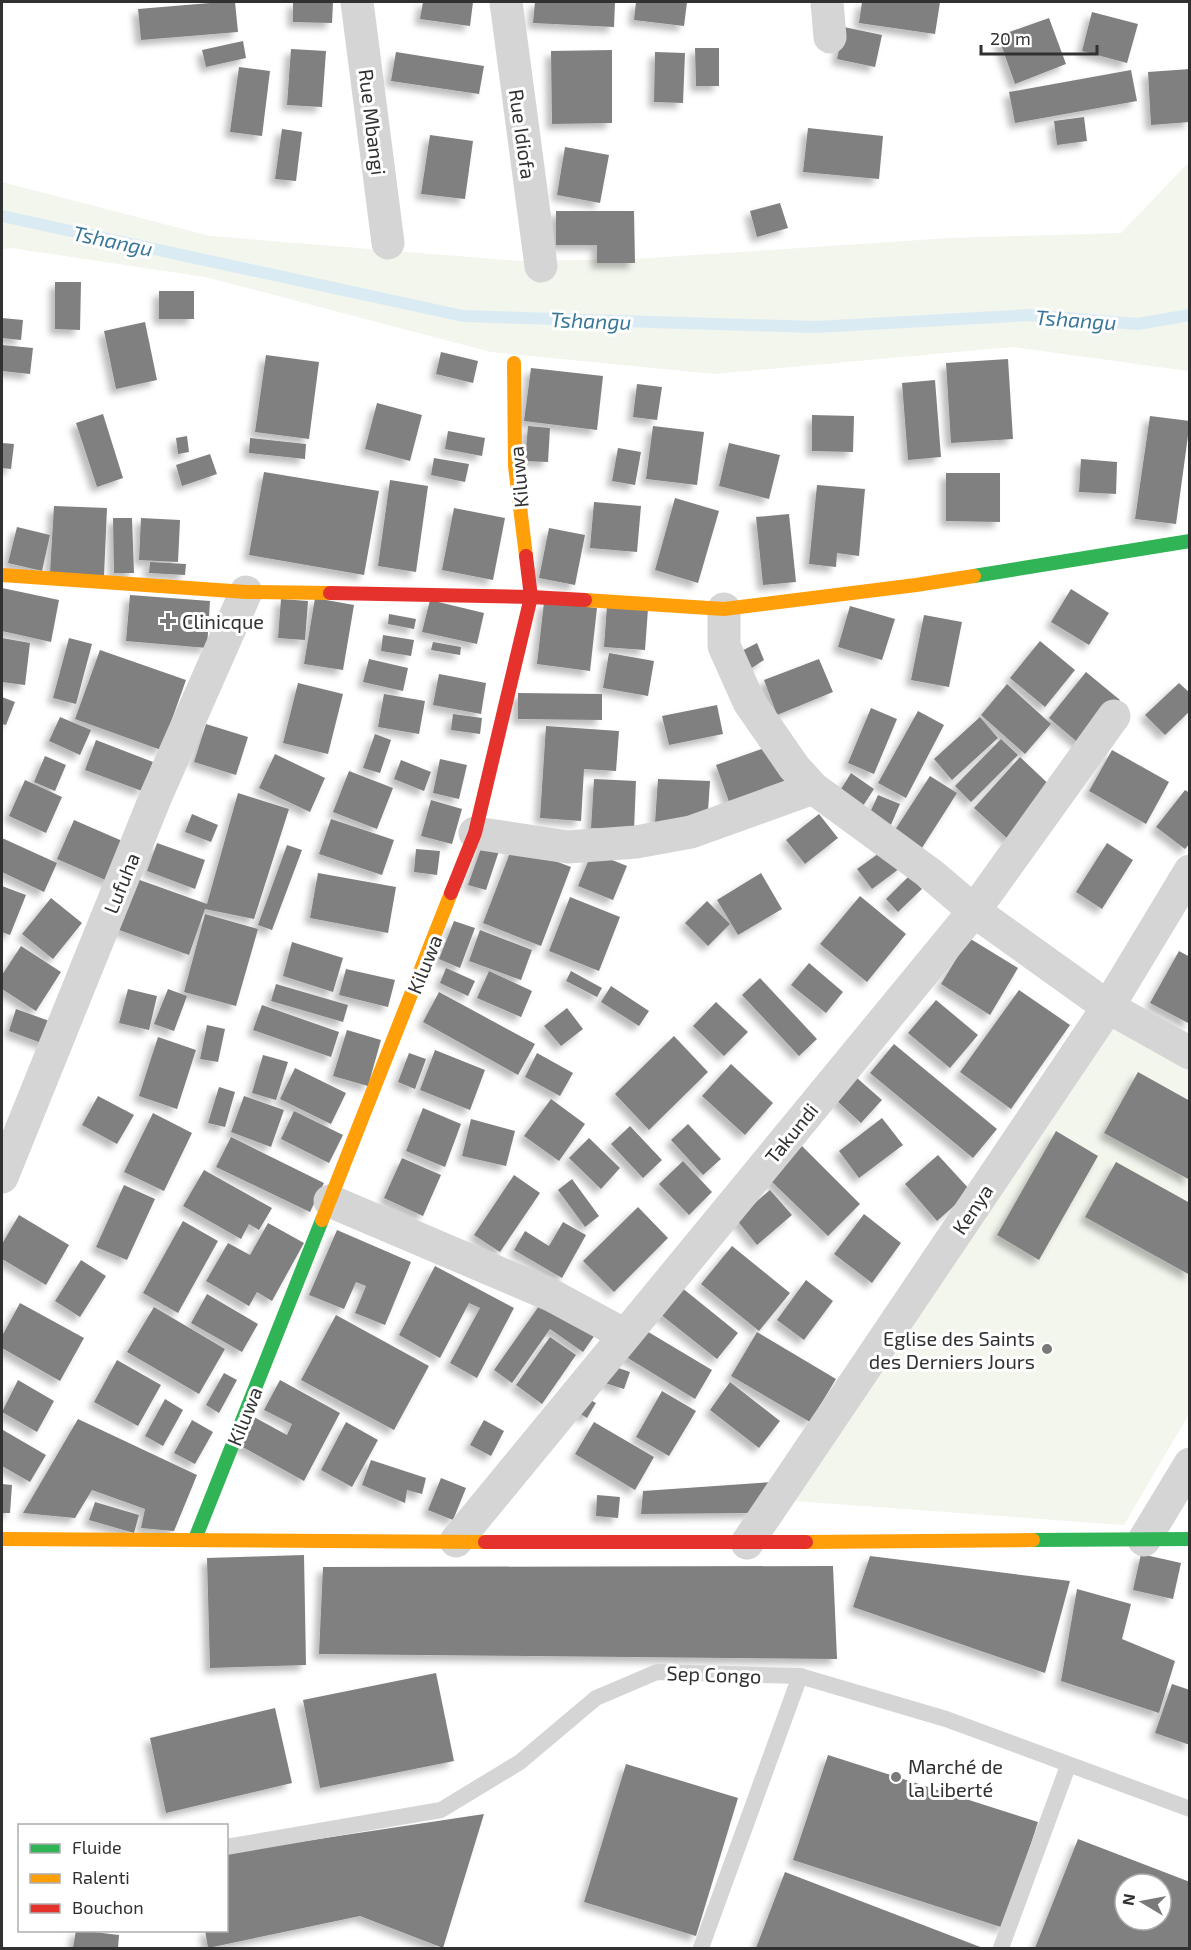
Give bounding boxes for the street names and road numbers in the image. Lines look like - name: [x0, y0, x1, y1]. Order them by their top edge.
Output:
- street label: Rue Mbangi: [355, 68, 391, 176]
- street label: Rue Idiofa: [505, 87, 541, 181]
- street label: Kiluwa: [503, 445, 533, 509]
- street label: Lufuha: [98, 849, 144, 917]
- street label: Kiluwa: [401, 931, 447, 997]
- street label: Takundi: [760, 1098, 822, 1168]
- street label: Kenya: [947, 1179, 997, 1239]
- street label: Kiluwa: [221, 1383, 267, 1449]
- street label: Sep Congo: [666, 1660, 762, 1688]

